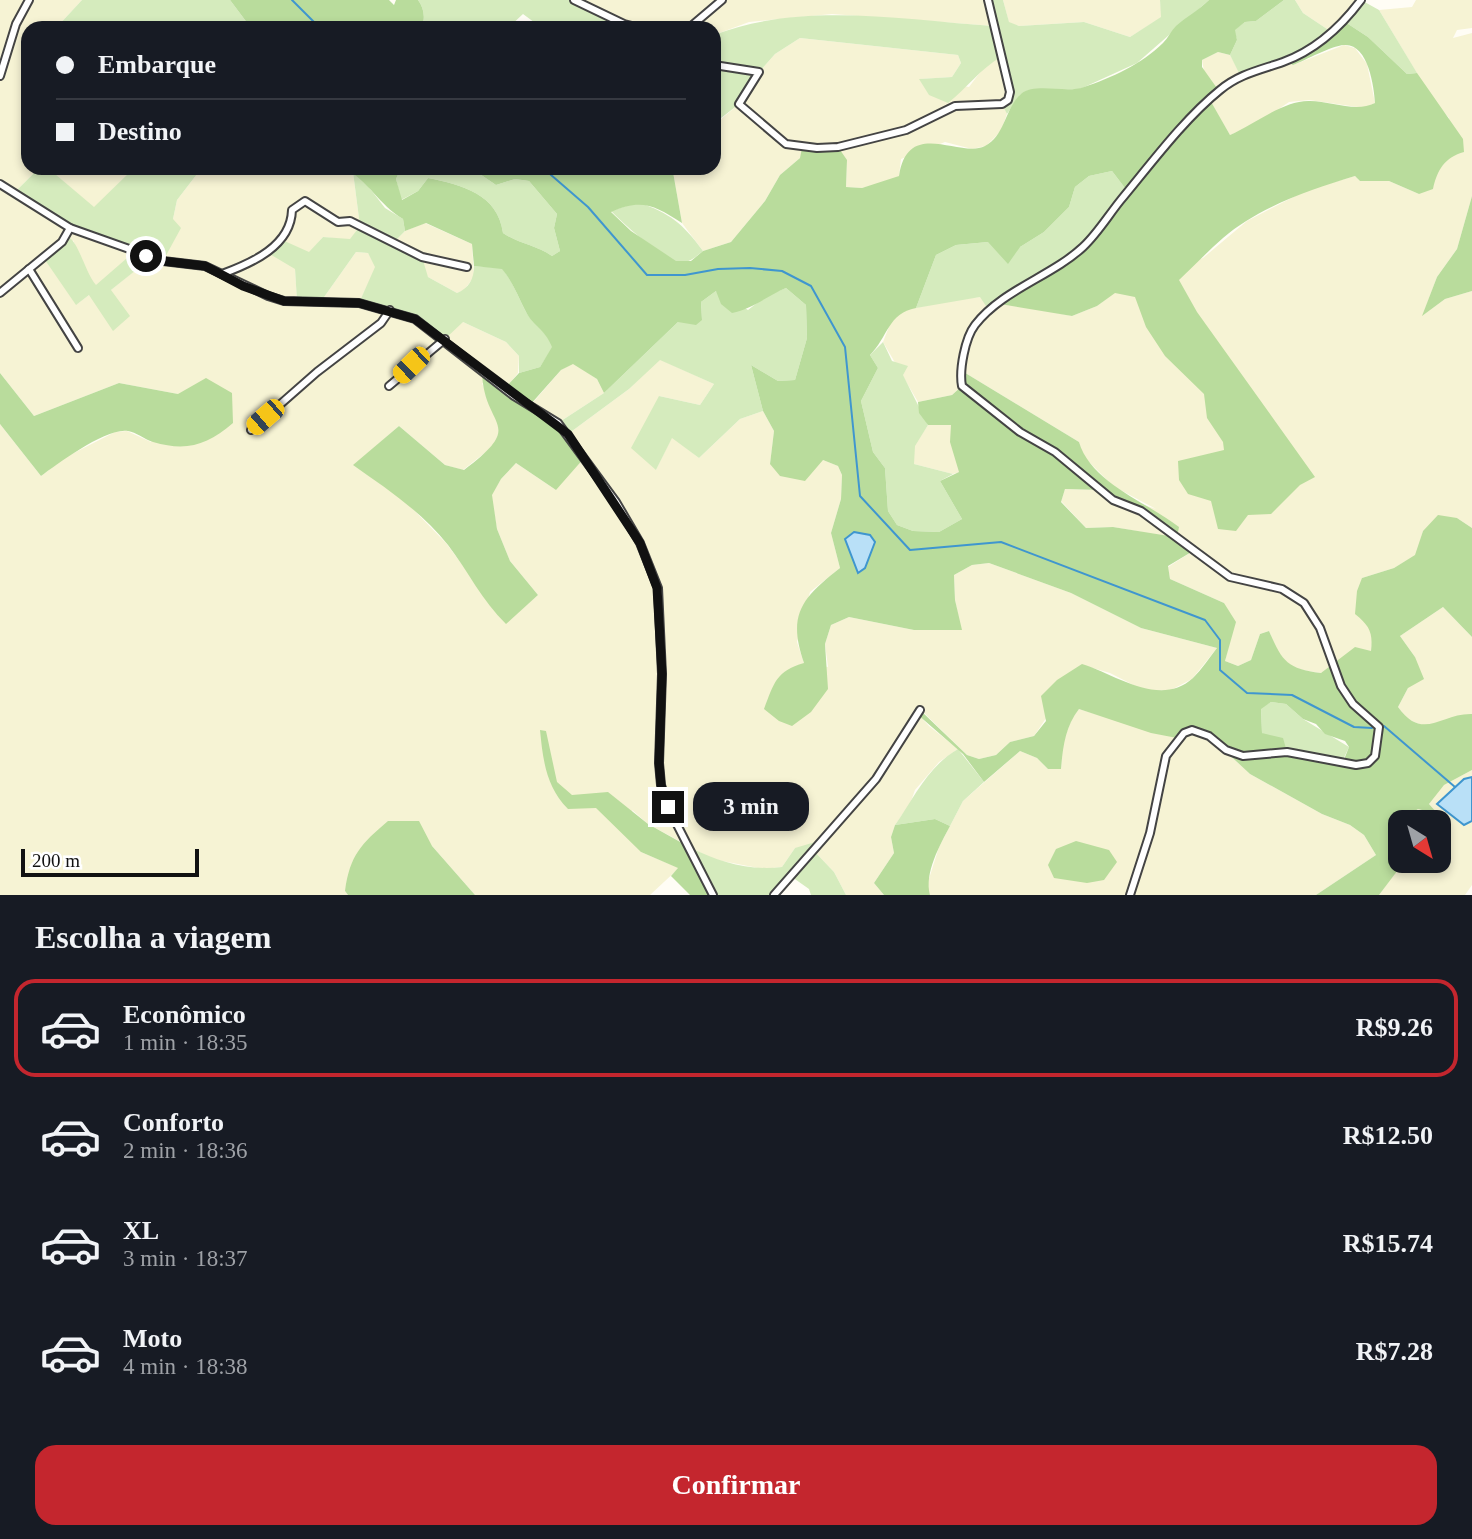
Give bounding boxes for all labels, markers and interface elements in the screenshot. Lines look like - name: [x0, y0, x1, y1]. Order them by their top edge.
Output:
- text: Embarque: [98, 50, 216, 79]
- text: Destino: [98, 117, 182, 146]
- route start: [130, 240, 162, 272]
- car: [389, 343, 434, 387]
- car: [243, 395, 288, 439]
- callout: 3 min: [692, 782, 808, 832]
- route end: [652, 791, 684, 823]
- text: 3 min: [723, 794, 779, 819]
- north arrow: [1388, 810, 1451, 873]
- map controls: [1388, 810, 1451, 873]
- scale bar: [21, 846, 200, 878]
- text: 200 m: [32, 850, 80, 871]
- text: Escolha a viagem: [35, 919, 271, 955]
- icon: car: [39, 997, 102, 1060]
- text: Econômico: [123, 1000, 246, 1029]
- text: R$9.26: [1356, 1013, 1433, 1042]
- text: 1 min · 18:35: [123, 1030, 248, 1055]
- icon: car: [39, 1105, 102, 1168]
- text: Conforto: [123, 1108, 224, 1137]
- text: R$12.50: [1343, 1121, 1433, 1150]
- text: 2 min · 18:36: [123, 1138, 248, 1163]
- icon: car: [39, 1213, 102, 1276]
- text: XL: [123, 1216, 159, 1245]
- text: R$15.74: [1343, 1229, 1433, 1258]
- text: 3 min · 18:37: [123, 1246, 248, 1271]
- icon: car: [39, 1321, 102, 1384]
- text: Moto: [123, 1324, 182, 1353]
- text: R$7.28: [1356, 1337, 1433, 1366]
- text: 4 min · 18:38: [123, 1354, 248, 1379]
- button: Confirmar: [35, 1445, 1437, 1525]

